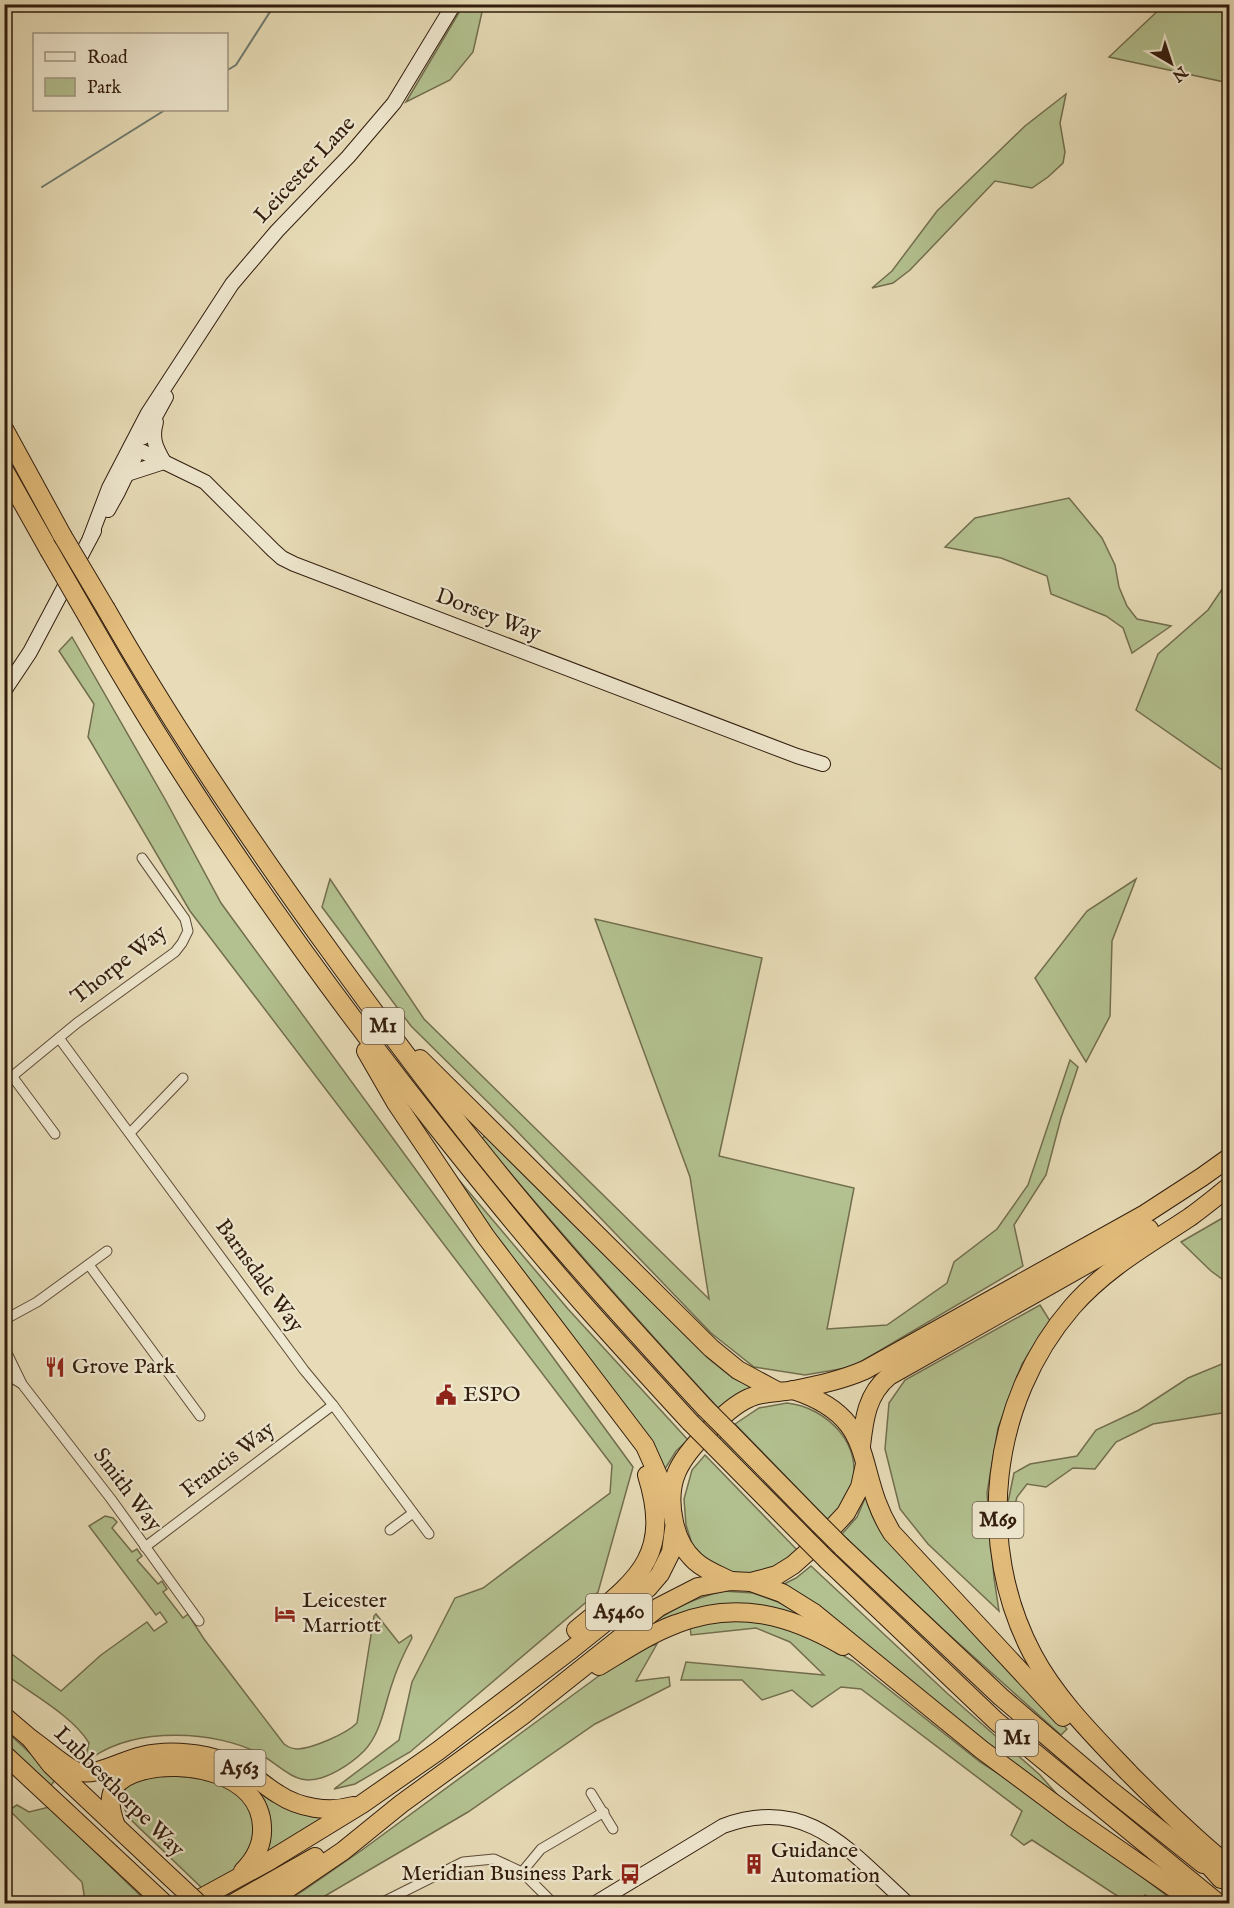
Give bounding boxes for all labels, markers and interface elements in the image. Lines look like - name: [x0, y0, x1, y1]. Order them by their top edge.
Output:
- legend: [33, 33, 228, 111]
- north arrow: [1141, 33, 1201, 93]
- text: Road: [87, 47, 128, 70]
- text: N: [1167, 60, 1192, 85]
- text: Park: [87, 77, 122, 100]
- street label: Leicester Lane: [248, 111, 362, 229]
- street label: Dorsey Way: [431, 582, 545, 648]
- street label: Thorpe Way: [65, 919, 173, 1011]
- road number: M1: [362, 1008, 404, 1044]
- street label: Barnsdale Way: [208, 1214, 310, 1338]
- place label: Grove Park: [72, 1353, 176, 1381]
- restaurant icon: Grove Park: [43, 1355, 67, 1379]
- place label: ESPO: [463, 1381, 520, 1409]
- public building icon: ESPO: [434, 1383, 458, 1407]
- street label: Francis Way: [175, 1415, 281, 1504]
- street label: Smith Way: [86, 1442, 168, 1538]
- road number: M69: [972, 1502, 1024, 1538]
- place label: Leicester Marriott: [302, 1587, 387, 1640]
- road number: A5460: [586, 1594, 652, 1630]
- hotel icon: Leicester Marriott: [273, 1602, 297, 1626]
- road number: M1: [996, 1720, 1038, 1756]
- street label: Lubbesthorpe Way: [48, 1721, 191, 1864]
- road number: A563: [214, 1750, 266, 1786]
- place label: Guidance Automation: [770, 1837, 880, 1890]
- building icon: Guidance Automation: [742, 1852, 766, 1876]
- place label: Meridian Business Park: [401, 1860, 613, 1888]
- bus stop icon: Meridian Business Park: [618, 1862, 642, 1886]

